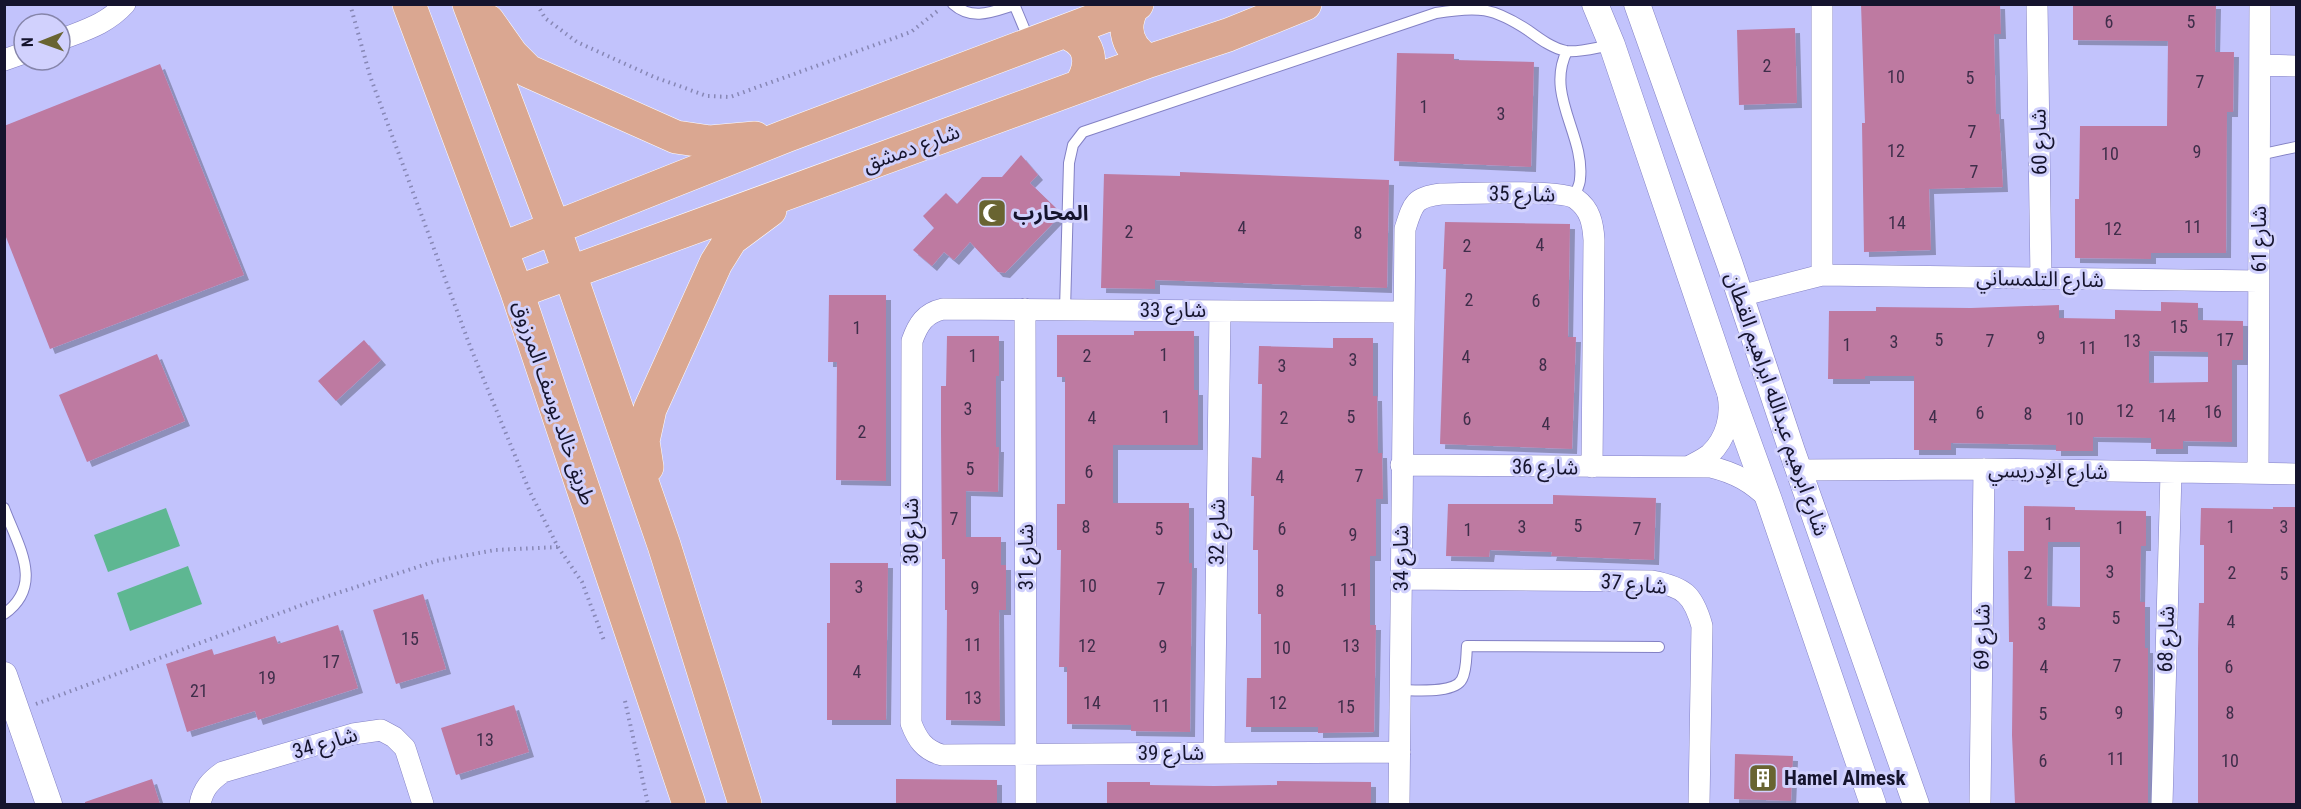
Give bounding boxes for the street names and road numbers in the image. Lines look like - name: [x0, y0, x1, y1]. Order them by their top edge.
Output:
- street label: شارع 60: [2026, 109, 2055, 175]
- street label: شارع دمشق: [859, 119, 964, 179]
- street label: شارع 35: [1489, 181, 1555, 210]
- street label: شارع 61: [2247, 206, 2274, 272]
- street label: شارع التلمساني: [1976, 266, 2104, 296]
- street label: شارع ابرهيم عبدالله ابراهيم القطان: [1718, 269, 1833, 540]
- street label: طريق خالد يوسف المرزوق: [507, 298, 600, 509]
- street label: شارع 33: [1140, 298, 1206, 325]
- street label: شارع 36: [1512, 454, 1578, 483]
- street label: شارع الإدريسي: [1988, 458, 2108, 488]
- street label: شارع 30: [899, 498, 926, 564]
- street label: شارع 32: [1204, 499, 1233, 565]
- street label: شارع 31: [1014, 524, 1041, 590]
- street label: شارع 34: [1389, 525, 1416, 591]
- street label: شارع 37: [1600, 569, 1668, 602]
- street label: شارع 69: [1969, 604, 1998, 670]
- street label: شارع 68: [2153, 605, 2182, 673]
- street label: شارع 34: [290, 722, 361, 767]
- street label: شارع 39: [1138, 741, 1204, 768]

